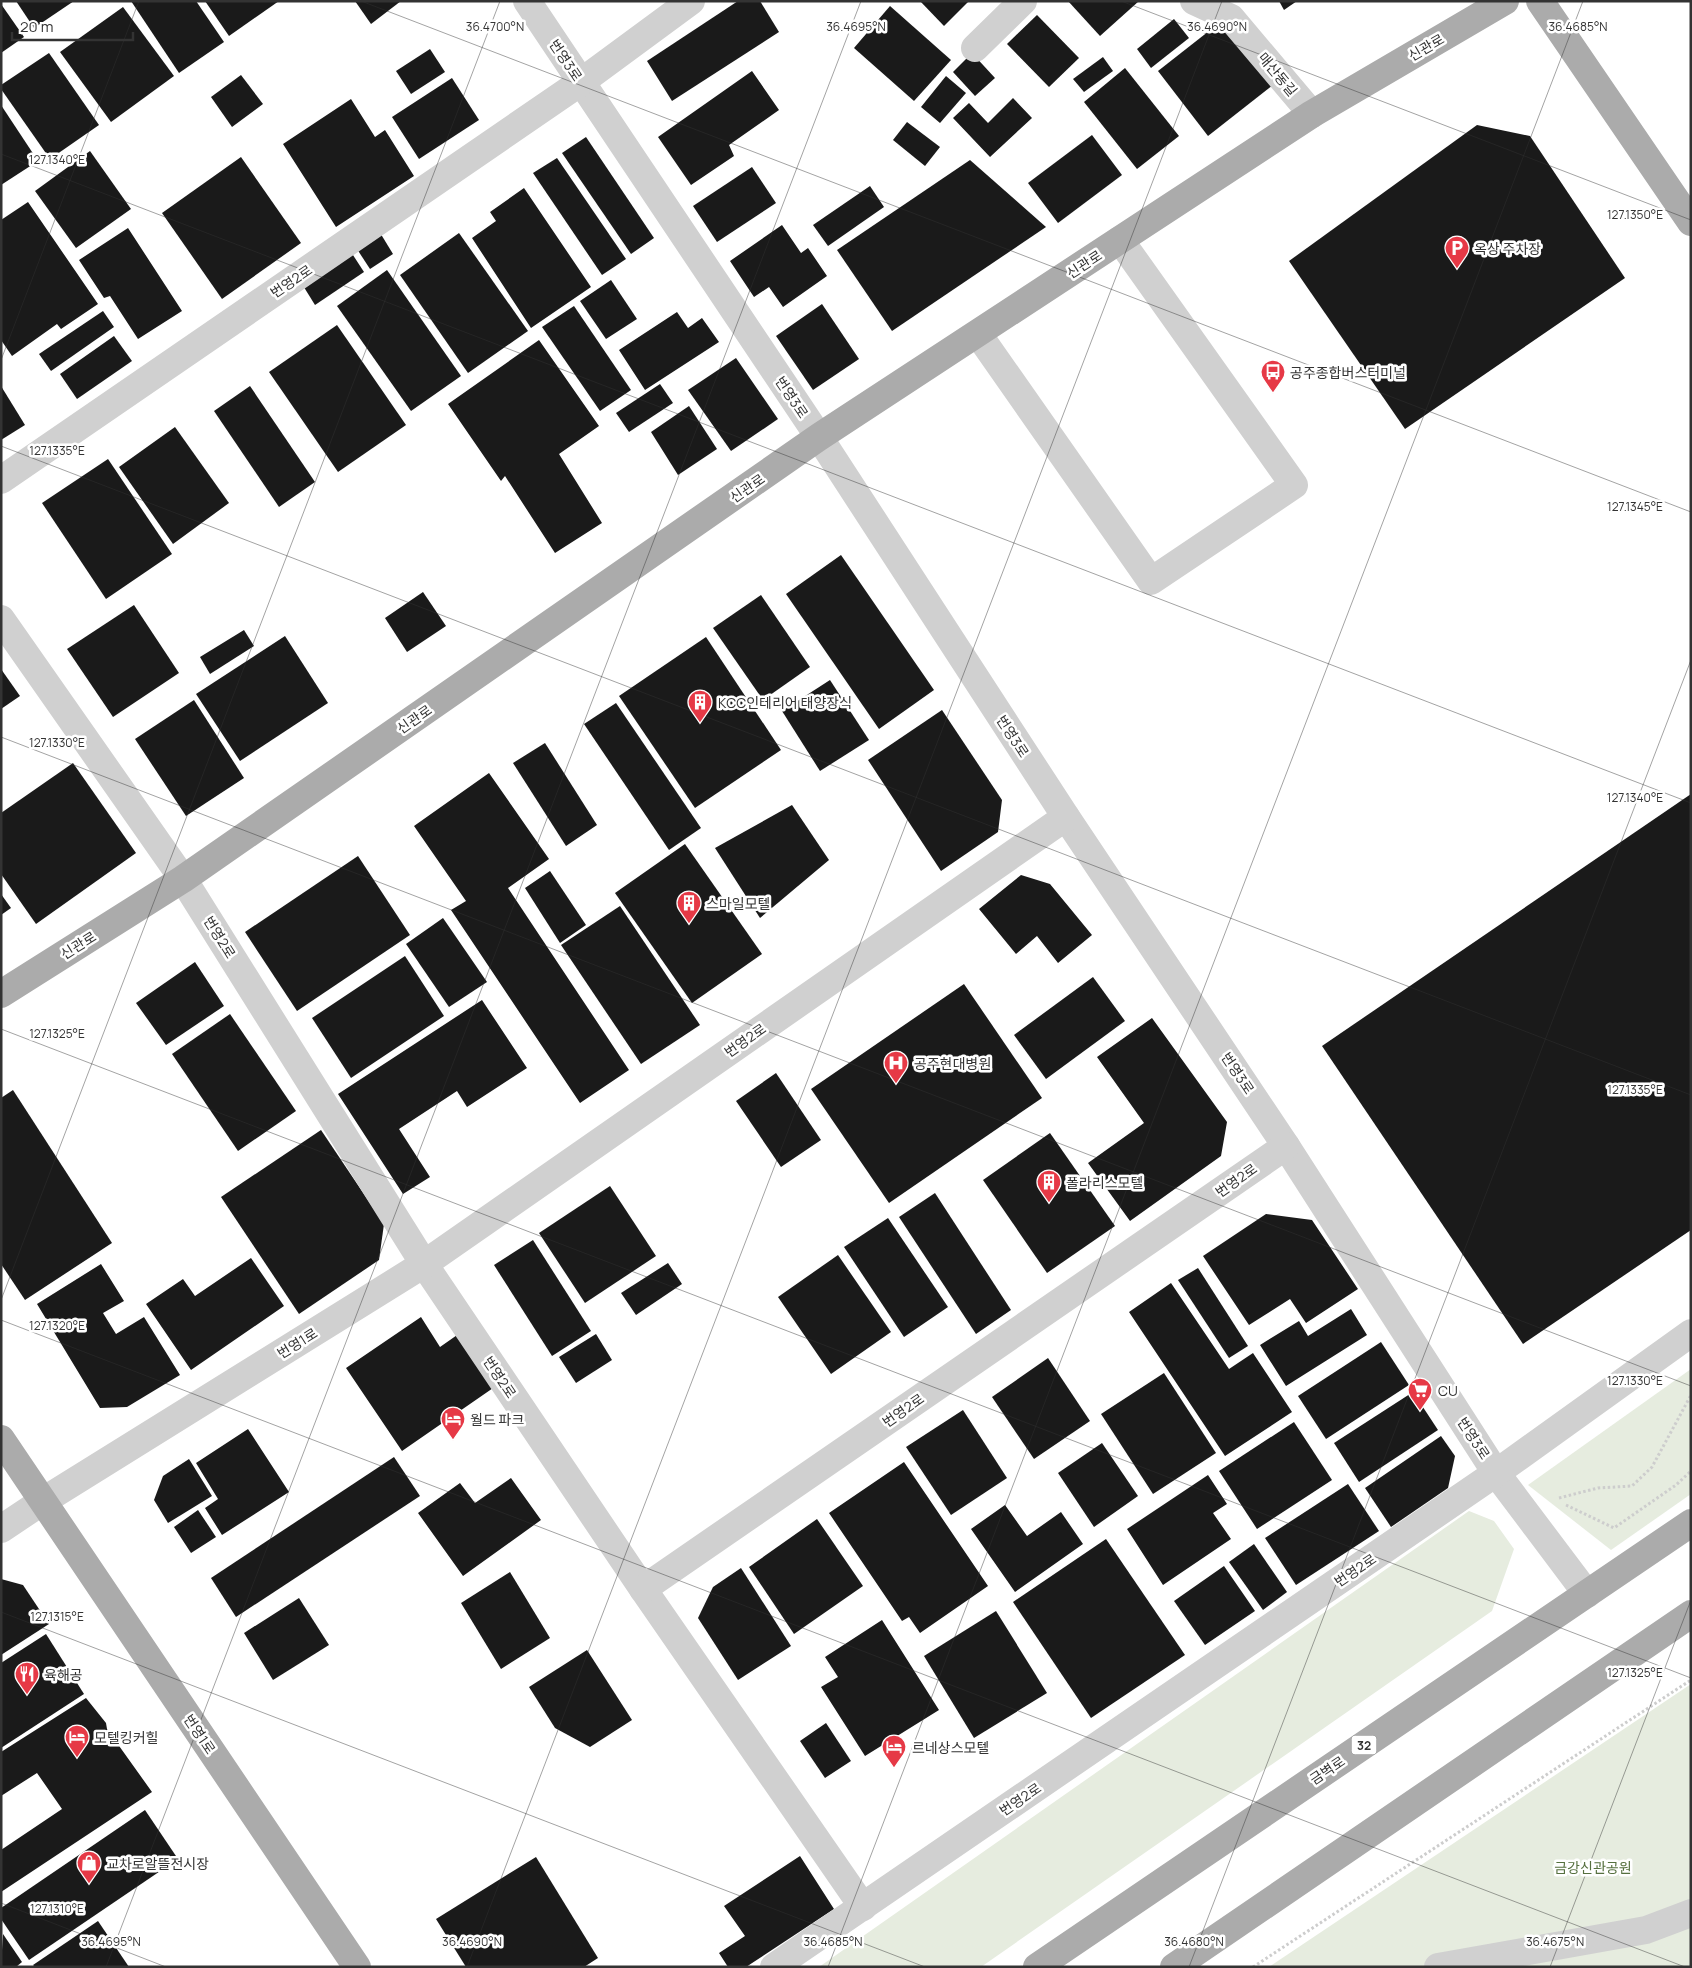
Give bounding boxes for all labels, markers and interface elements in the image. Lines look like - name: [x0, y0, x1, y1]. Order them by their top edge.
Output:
- scale bar: [12, 10, 134, 42]
- text: 20 m: [20, 16, 53, 37]
- text: 36.4700°N: [466, 18, 524, 35]
- text: 36.4695°N: [826, 18, 886, 35]
- text: 36.4690°N: [1187, 18, 1247, 35]
- text: 36.4685°N: [1548, 18, 1608, 35]
- street label: 신관로: [1405, 29, 1448, 65]
- street label: 번영3로: [545, 35, 587, 85]
- street label: 매산동길: [1254, 48, 1302, 100]
- text: 127.1340°E: [29, 151, 85, 168]
- text: 127.1350°E: [1607, 206, 1663, 223]
- parking icon: 옥상 주차장: [1444, 235, 1470, 269]
- place label: 옥상 주차장: [1474, 239, 1541, 258]
- street label: 신관로: [1063, 245, 1105, 282]
- street label: 번영2로: [266, 260, 316, 302]
- bus stop icon: 공주종합버스터미널: [1260, 359, 1286, 393]
- place label: 공주종합버스터미널: [1290, 363, 1406, 382]
- street label: 번영3로: [771, 372, 813, 422]
- text: 127.1335°E: [29, 442, 85, 459]
- street label: 신관로: [726, 469, 768, 507]
- text: 127.1345°E: [1607, 498, 1663, 515]
- building icon: KCC인테리어 태양장식: [687, 689, 713, 723]
- place label: KCC인테리어 태양장식: [718, 693, 852, 712]
- street label: 신관로: [393, 700, 435, 738]
- street label: 번영3로: [992, 711, 1034, 761]
- text: 127.1330°E: [29, 734, 85, 751]
- text: 127.1340°E: [1607, 789, 1663, 806]
- building icon: 스마일모텔: [676, 890, 702, 924]
- place label: 스마일모텔: [706, 894, 770, 913]
- street label: 번영2로: [200, 912, 240, 962]
- street label: 신관로: [57, 927, 100, 963]
- street label: 번영2로: [720, 1019, 770, 1061]
- text: 127.1325°E: [29, 1025, 85, 1042]
- street label: 번영3로: [1217, 1048, 1259, 1098]
- hospital icon: 공주현대병원: [883, 1050, 909, 1084]
- place label: 공주현대병원: [914, 1054, 991, 1073]
- text: 127.1335°E: [1607, 1081, 1663, 1098]
- street label: 번영2로: [1211, 1159, 1261, 1201]
- building icon: 폴라리스모텔: [1036, 1169, 1062, 1203]
- place label: 폴라리스모텔: [1066, 1173, 1143, 1192]
- text: 127.1320°E: [29, 1317, 85, 1334]
- street label: 번영1로: [273, 1323, 321, 1363]
- street label: 번영2로: [479, 1352, 521, 1402]
- text: 127.1330°E: [1607, 1372, 1663, 1389]
- supermarket icon: CU: [1407, 1377, 1433, 1411]
- place label: CU: [1438, 1381, 1458, 1400]
- street label: 번영2로: [878, 1389, 928, 1431]
- hotel icon: 월드 파크: [440, 1406, 466, 1440]
- place label: 월드 파크: [470, 1410, 524, 1429]
- street label: 번영3로: [1453, 1413, 1495, 1463]
- street label: 번영2로: [1330, 1549, 1380, 1591]
- text: 127.1315°E: [30, 1608, 84, 1625]
- restaurant icon: 육해공: [14, 1661, 40, 1695]
- text: 127.1325°E: [1607, 1664, 1663, 1681]
- place label: 육해공: [44, 1665, 83, 1684]
- street label: 번영1로: [180, 1710, 220, 1758]
- hotel icon: 모텔킹커힐: [64, 1724, 90, 1758]
- place label: 모텔킹커힐: [94, 1728, 158, 1747]
- hotel icon: 르네상스모텔: [881, 1734, 907, 1768]
- road number: 32: [1352, 1736, 1376, 1754]
- place label: 르네상스모텔: [912, 1738, 989, 1757]
- street label: 금벽로: [1306, 1751, 1348, 1789]
- street label: 번영2로: [995, 1778, 1045, 1820]
- shop icon: 교차로알뜰전시장: [76, 1850, 102, 1884]
- place label: 교차로알뜰전시장: [106, 1854, 209, 1873]
- park label: 금강신관공원: [1554, 1858, 1632, 1877]
- text: 127.1310°E: [30, 1900, 84, 1917]
- text: 36.4695°N: [81, 1933, 141, 1950]
- text: 36.4690°N: [442, 1933, 502, 1950]
- text: 36.4685°N: [803, 1933, 863, 1950]
- text: 36.4680°N: [1164, 1933, 1224, 1950]
- text: 36.4675°N: [1526, 1933, 1584, 1950]

